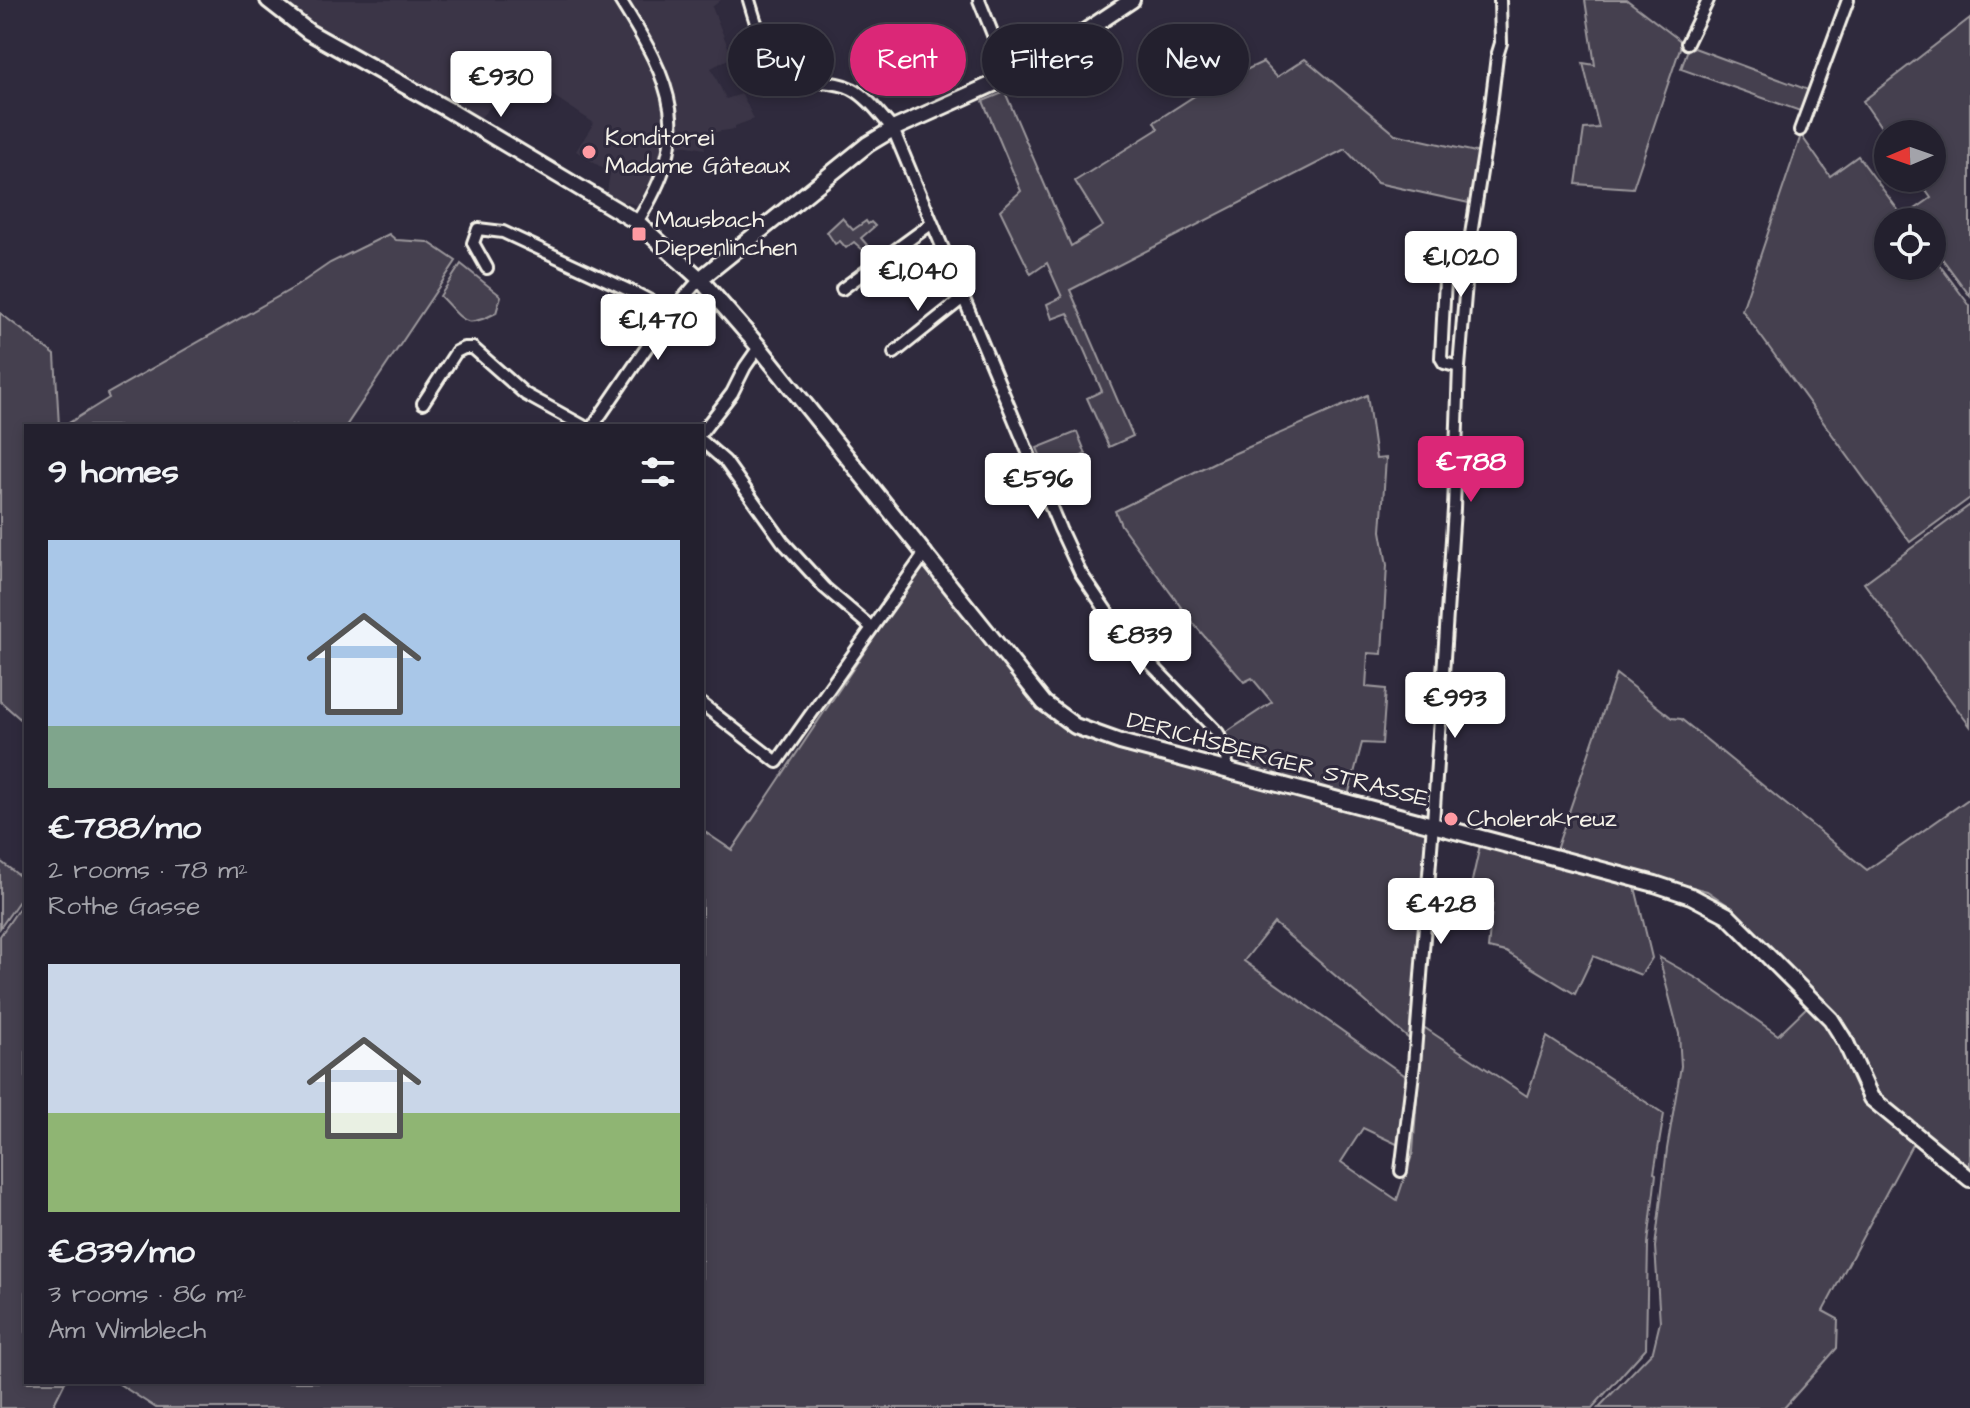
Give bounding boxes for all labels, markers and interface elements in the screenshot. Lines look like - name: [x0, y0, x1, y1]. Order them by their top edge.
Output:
- chip: Buy: [728, 24, 834, 96]
- chip: Rent: [850, 24, 966, 96]
- chip: Filters: [982, 24, 1122, 96]
- chip: New: [1138, 24, 1249, 96]
- pin: €930: [454, 51, 548, 119]
- text: €930: [468, 59, 534, 95]
- north arrow: [1874, 120, 1946, 192]
- map controls: [1874, 120, 1946, 280]
- place label: Konditorei Madame Gâteaux: [605, 121, 791, 183]
- marker: Konditorei Madame Gâteaux: [580, 143, 598, 161]
- place label: Mausbach Diepenlinchen: [655, 203, 797, 265]
- button: locate: [1874, 208, 1946, 280]
- marker: Mausbach Diepenlinchen: [630, 225, 648, 243]
- pin: €1,020: [1396, 231, 1526, 299]
- text: €1,020: [1423, 239, 1499, 275]
- pin: €1,040: [853, 245, 983, 313]
- text: €1,040: [878, 253, 958, 289]
- pin: €1,470: [593, 294, 723, 362]
- text: €1,470: [619, 302, 697, 338]
- pin: €788: [1424, 436, 1518, 504]
- text: €788: [1436, 444, 1506, 480]
- text: 9 homes: [48, 448, 179, 496]
- icon: filters: [636, 450, 680, 494]
- pin: €596: [991, 453, 1085, 521]
- text: €596: [1003, 461, 1073, 497]
- icon: home: [292, 592, 436, 736]
- pin: €839: [1093, 609, 1187, 677]
- text: €839: [1107, 617, 1173, 653]
- pin: €993: [1408, 672, 1502, 740]
- text: €993: [1423, 680, 1487, 716]
- street label: DERICHSBERGER STRASSE: [1123, 703, 1433, 817]
- place label: Cholerakreuz: [1467, 802, 1617, 836]
- text: €788/mo: [48, 804, 201, 852]
- marker: Cholerakreuz: [1442, 810, 1460, 828]
- text: 2 rooms · 78 m²: [48, 852, 248, 888]
- pin: €428: [1394, 878, 1488, 946]
- text: €428: [1406, 886, 1476, 922]
- text: Rothe Gasse: [48, 888, 200, 924]
- icon: home: [292, 1016, 436, 1160]
- text: €839/mo: [48, 1228, 195, 1276]
- text: 3 rooms · 86 m²: [48, 1276, 247, 1312]
- text: Am Wimblech: [48, 1312, 206, 1348]

